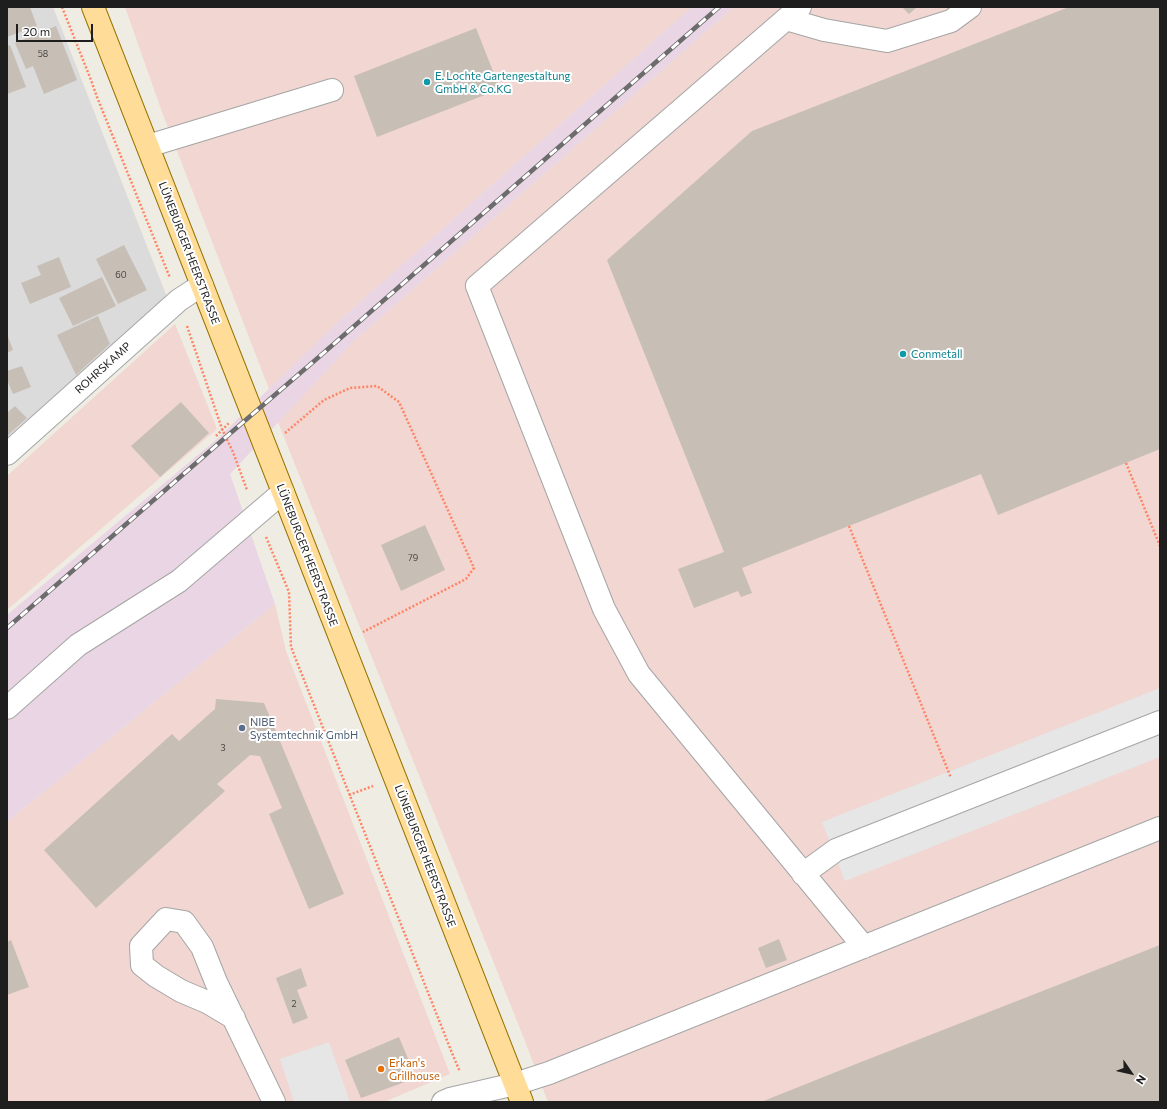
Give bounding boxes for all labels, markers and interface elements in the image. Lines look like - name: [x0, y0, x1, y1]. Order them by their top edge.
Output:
- scale bar: [18, 16, 95, 42]
- text: 20 m: [23, 24, 50, 38]
- house number: 58: [38, 49, 48, 59]
- place label: E. Lochte Gartengestaltung GmbH & Co.KG: [435, 69, 571, 95]
- marker: E. Lochte Gartengestaltung GmbH & Co.KG: [422, 77, 432, 87]
- street label: LÜNEBURGER HEERSTRASSE: [156, 180, 222, 326]
- house number: 60: [115, 270, 127, 280]
- street label: ROHRSKAMP: [72, 339, 134, 397]
- place label: Conmetall: [911, 347, 963, 361]
- marker: Conmetall: [898, 349, 908, 359]
- street label: LÜNEBURGER HEERSTRASSE: [274, 482, 340, 628]
- house number: 79: [408, 553, 418, 563]
- place label: NIBE Systemtechnik GmbH: [250, 715, 358, 741]
- marker: NIBE Systemtechnik GmbH: [237, 723, 247, 733]
- house number: 3: [220, 743, 226, 753]
- street label: LÜNEBURGER HEERSTRASSE: [392, 783, 458, 929]
- house number: 2: [292, 999, 296, 1009]
- north arrow: [1111, 1053, 1151, 1093]
- place label: Erkan's Grillhouse: [389, 1056, 440, 1082]
- marker: Erkan's Grillhouse: [376, 1064, 386, 1074]
- text: N: [1134, 1073, 1149, 1087]

